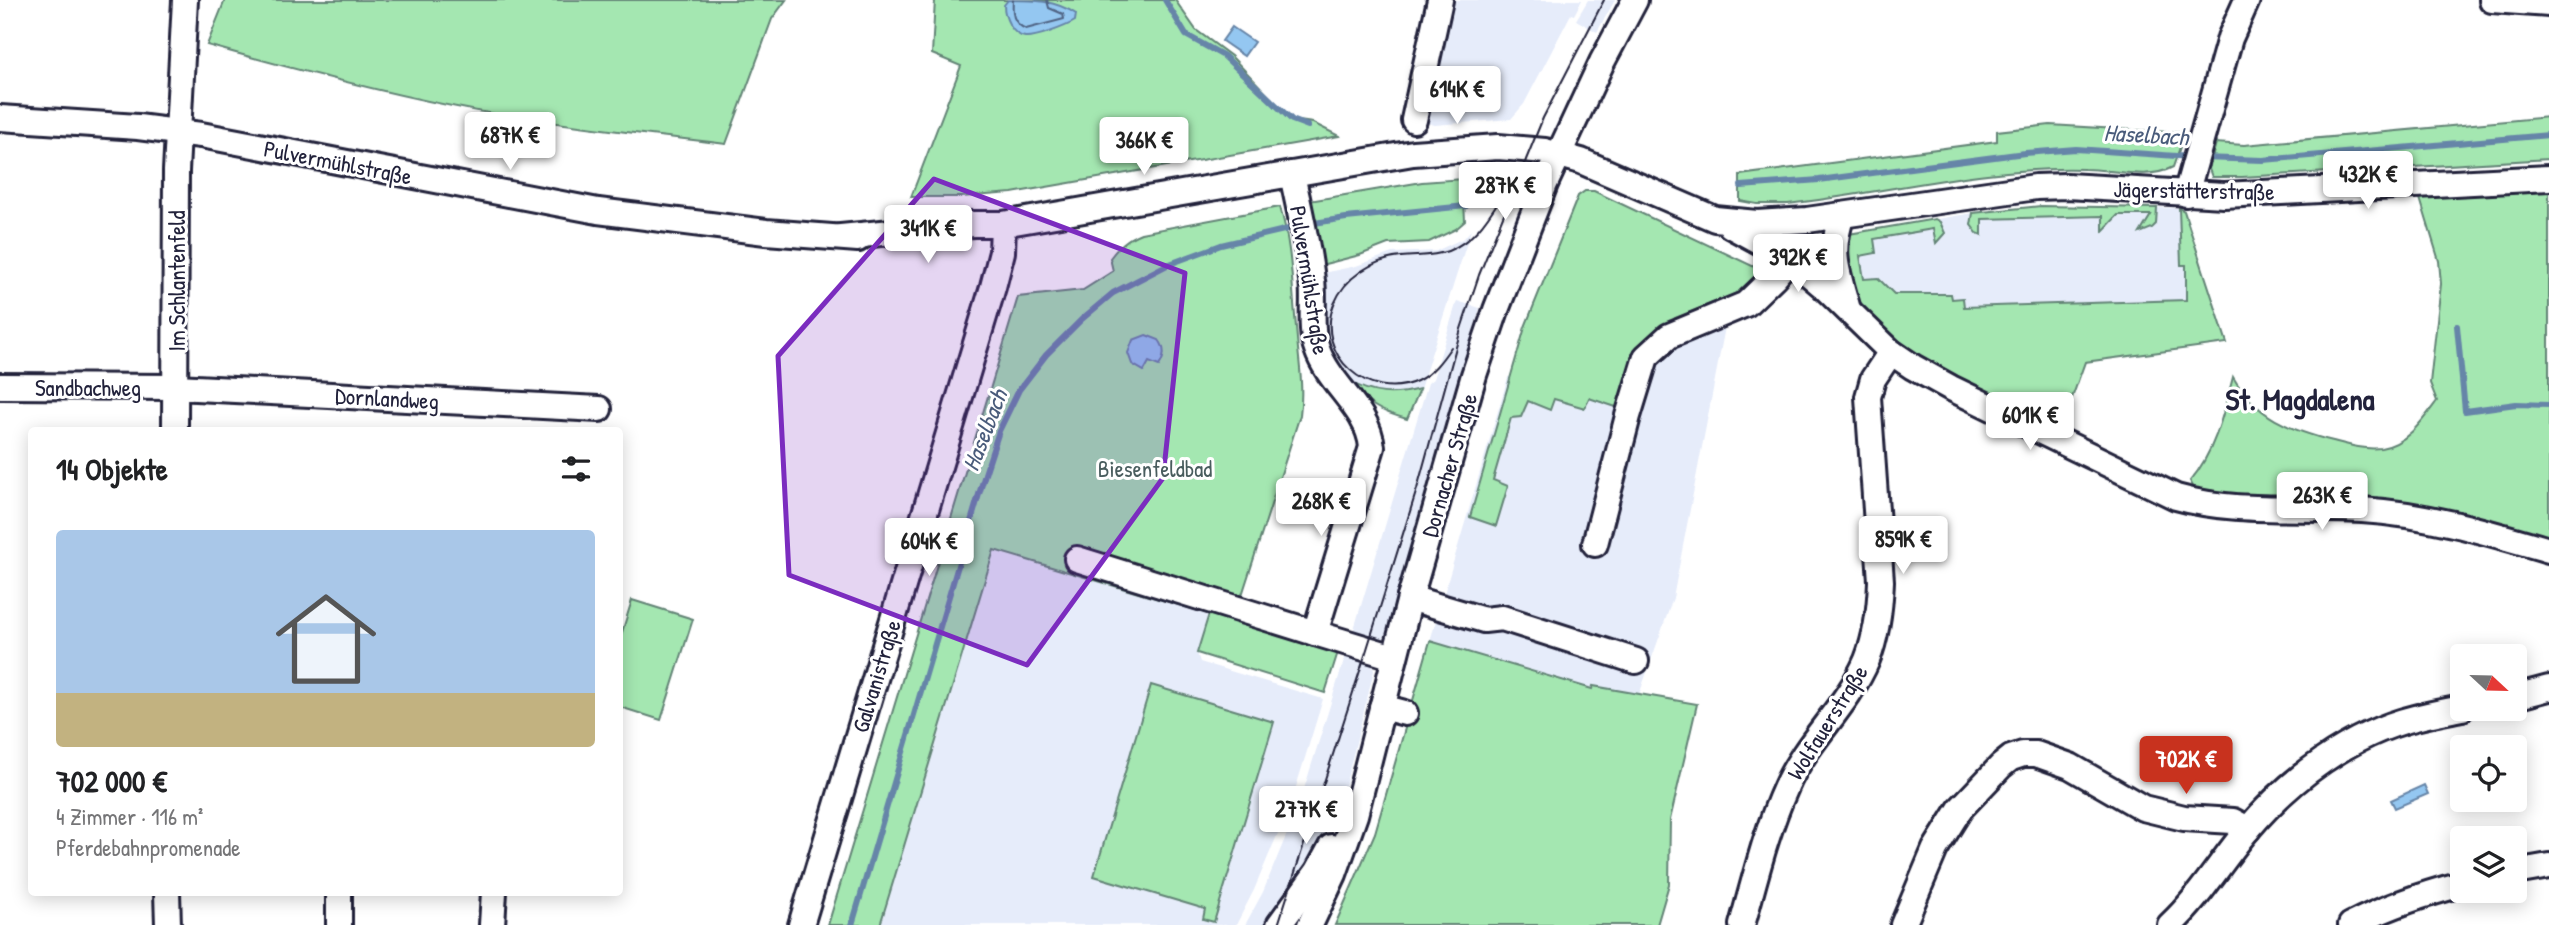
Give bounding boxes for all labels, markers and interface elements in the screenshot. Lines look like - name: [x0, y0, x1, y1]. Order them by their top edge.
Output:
- pin: 614K €: [1400, 66, 1514, 126]
- text: 614K €: [1430, 73, 1484, 104]
- pin: 687K €: [453, 113, 567, 172]
- water label: Haselbach: [2103, 116, 2191, 152]
- pin: 366K €: [1087, 118, 1201, 177]
- text: 687K €: [481, 119, 539, 150]
- text: 366K €: [1115, 124, 1173, 155]
- street label: Pulvermühlstraße: [261, 132, 415, 192]
- pin: 432K €: [2311, 152, 2425, 211]
- text: 432K €: [2339, 158, 2397, 189]
- pin: 287K €: [1448, 162, 1562, 222]
- text: 287K €: [1475, 169, 1535, 200]
- street label: Jägerstätterstraße: [2113, 173, 2275, 207]
- street label: Pulvermühlstraße: [1283, 203, 1337, 357]
- pin: 341K €: [871, 205, 985, 265]
- street label: Im Schlantenfeld: [161, 210, 192, 351]
- text: 341K €: [900, 212, 956, 243]
- pin: 392K €: [1741, 234, 1855, 294]
- text: 392K €: [1769, 241, 1827, 272]
- street label: Sandbachweg: [35, 372, 141, 403]
- district label: St. Magdalena: [2225, 379, 2375, 420]
- street label: Dornlandweg: [334, 380, 440, 416]
- water label: Haselbach: [954, 383, 1015, 475]
- street label: Dornacher Straße: [1414, 390, 1484, 540]
- pin: 601K €: [1973, 392, 2087, 452]
- text: 601K €: [2002, 399, 2058, 430]
- text: 14 Objekte: [56, 449, 168, 489]
- icon: filters: [557, 450, 595, 488]
- park label: Biesenfeldbad: [1098, 453, 1212, 484]
- pin: 263K €: [2265, 472, 2379, 532]
- pin: 268K €: [1264, 478, 1378, 538]
- text: 263K €: [2293, 479, 2351, 510]
- text: 268K €: [1292, 485, 1350, 516]
- pin: 859K €: [1846, 516, 1960, 576]
- pin: 604K €: [872, 518, 986, 578]
- text: 859K €: [1875, 523, 1931, 554]
- text: 604K €: [901, 525, 957, 556]
- icon: home: [263, 576, 389, 702]
- street label: Galvanistraße: [844, 616, 908, 736]
- north arrow: [2450, 644, 2527, 721]
- map controls: [2450, 644, 2527, 903]
- street label: Wolfauerstraße: [1779, 659, 1875, 785]
- button: locate: [2450, 735, 2527, 812]
- pin: 702K €: [2129, 736, 2243, 796]
- text: 702K €: [2156, 743, 2216, 774]
- text: 702 000 €: [56, 761, 167, 801]
- pin: 277K €: [1249, 786, 1363, 846]
- text: 277K €: [1275, 793, 1337, 824]
- text: 4 Zimmer · 116 m²: [56, 801, 203, 832]
- button: layers: [2450, 826, 2527, 903]
- text: Pferdebahnpromenade: [56, 832, 240, 863]

